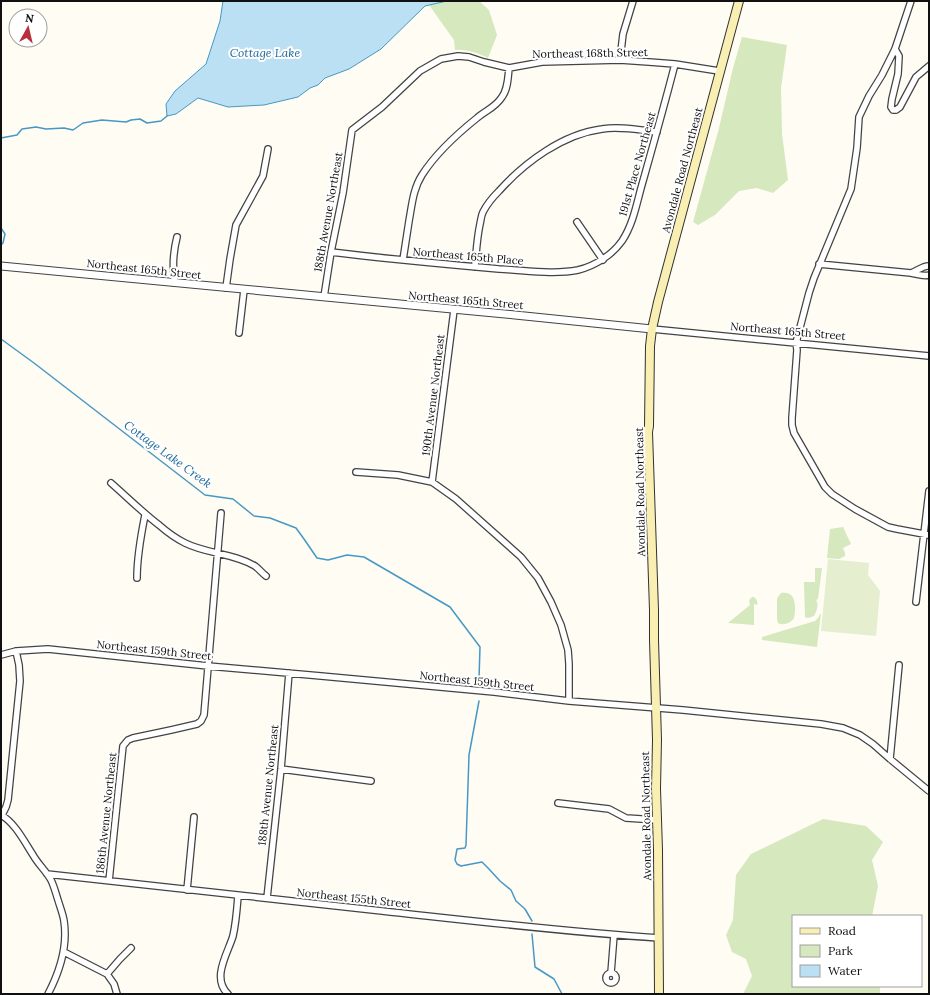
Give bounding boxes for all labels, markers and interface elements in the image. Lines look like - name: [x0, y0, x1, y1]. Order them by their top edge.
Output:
- north arrow: [8, 8, 48, 48]
- text: N: [24, 11, 35, 26]
- water label: Cottage Lake: [230, 45, 300, 60]
- street label: Northeast 168th Street: [532, 45, 649, 61]
- street label: Avondale Road Northeast: [658, 105, 706, 235]
- street label: 191st Place Northeast: [615, 110, 659, 218]
- street label: 188th Avenue Northeast: [311, 150, 346, 273]
- street label: Northeast 165th Place: [412, 244, 524, 268]
- street label: Northeast 165th Street: [86, 256, 203, 282]
- street label: Northeast 165th Street: [408, 288, 525, 312]
- street label: Northeast 165th Street: [730, 319, 847, 343]
- street label: 190th Avenue Northeast: [419, 333, 448, 457]
- water label: Cottage Lake Creek: [121, 417, 215, 491]
- street label: Avondale Road Northeast: [632, 427, 648, 558]
- street label: Northeast 159th Street: [96, 637, 213, 663]
- street label: Northeast 159th Street: [419, 668, 536, 694]
- street label: 188th Avenue Northeast: [255, 723, 281, 846]
- street label: 186th Avenue Northeast: [93, 751, 119, 874]
- street label: Avondale Road Northeast: [638, 751, 654, 882]
- street label: Northeast 155th Street: [296, 885, 413, 911]
- legend: [792, 915, 922, 987]
- text: Road: [828, 923, 856, 938]
- text: Park: [828, 943, 854, 958]
- text: Water: [828, 963, 863, 978]

